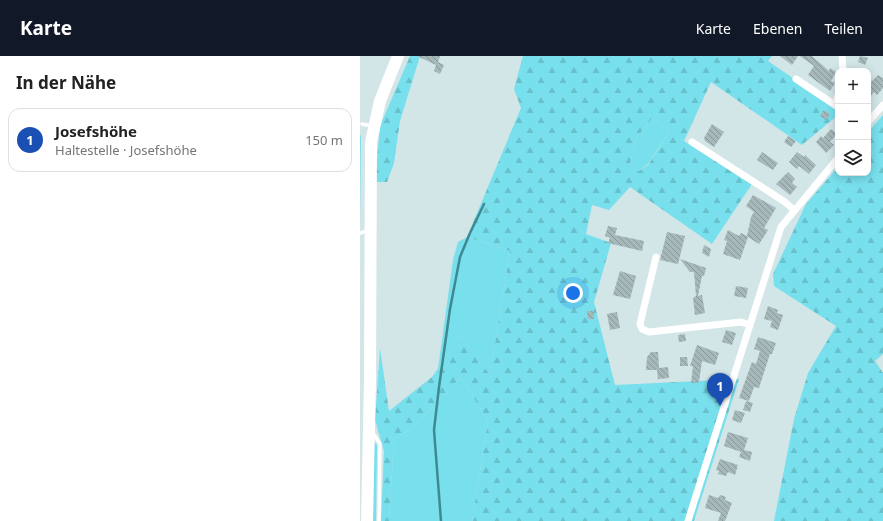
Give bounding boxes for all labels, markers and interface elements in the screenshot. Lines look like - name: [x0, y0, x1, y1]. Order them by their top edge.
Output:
- text: Karte: [20, 15, 72, 41]
- text: Karte: [696, 19, 731, 38]
- text: Ebenen: [753, 19, 803, 38]
- text: Teilen: [825, 19, 863, 38]
- map controls: [835, 68, 871, 176]
- button: +: [835, 68, 871, 104]
- text: In der Nähe: [16, 71, 116, 94]
- button: −: [835, 104, 871, 140]
- text: Josefshöhe: [55, 121, 137, 141]
- text: 1: [26, 131, 34, 149]
- text: 150 m: [305, 131, 343, 149]
- button: layers: [835, 140, 871, 176]
- text: Haltestelle · Josefshöhe: [55, 141, 197, 159]
- your location: [563, 283, 583, 303]
- pin: 1: [707, 373, 733, 406]

